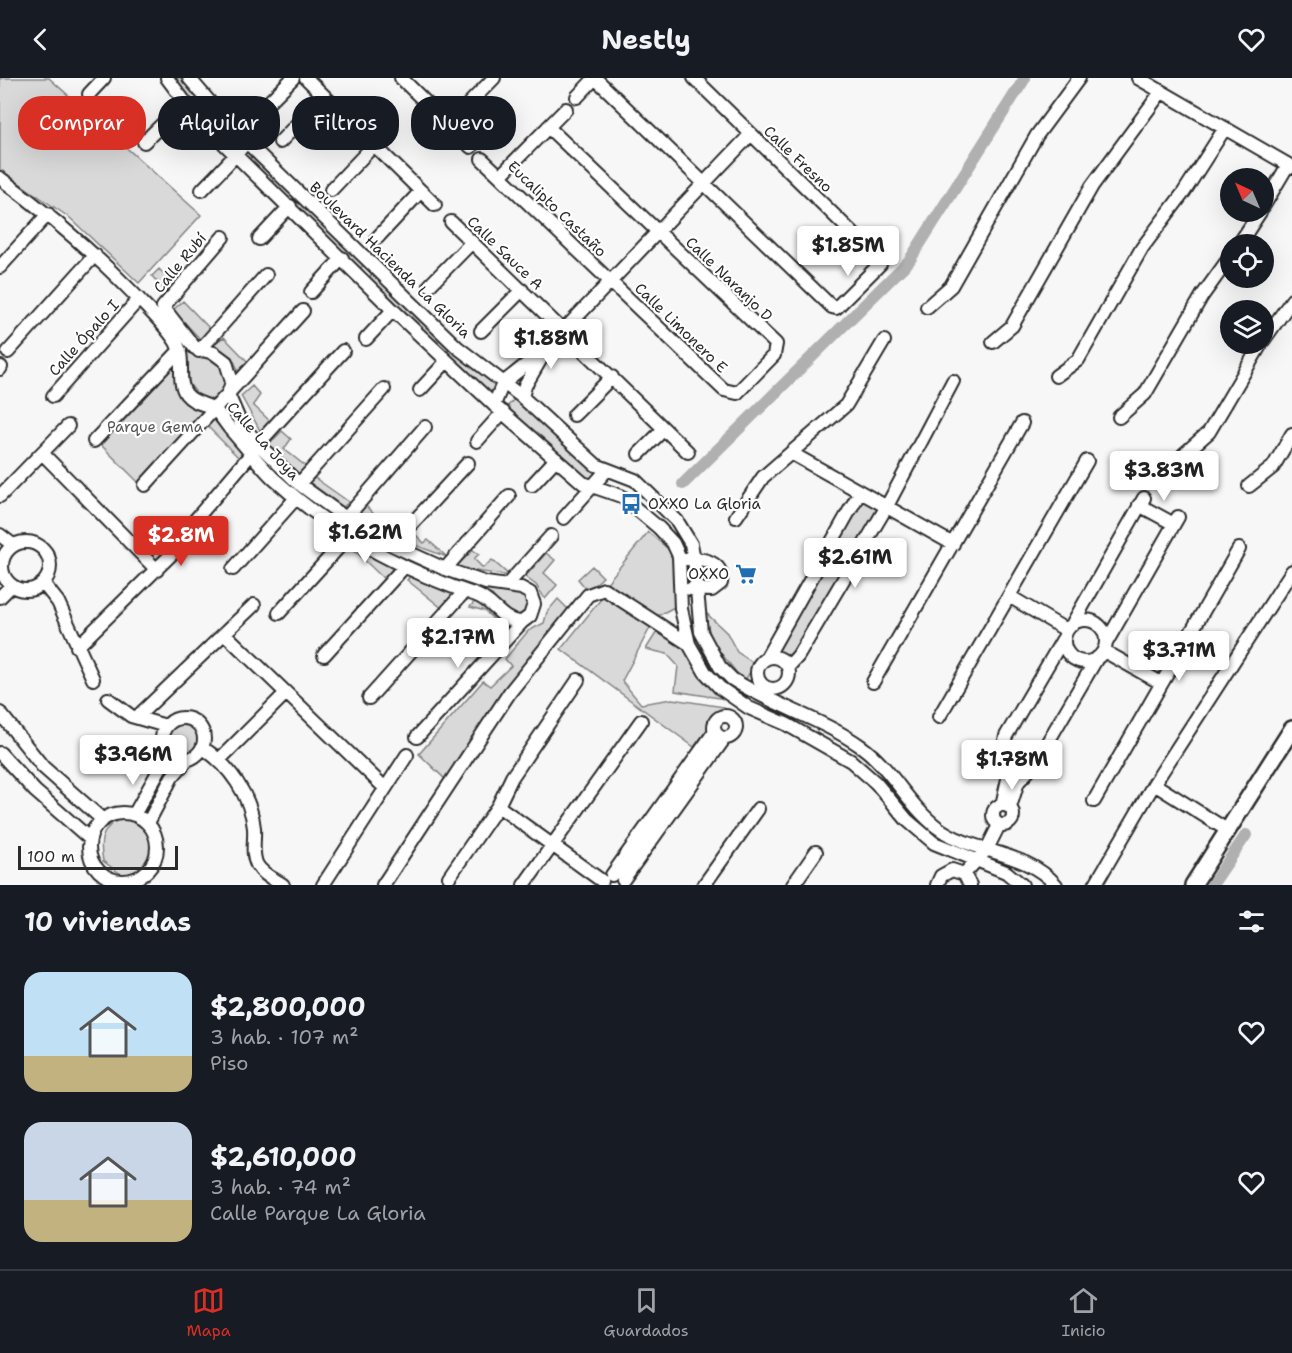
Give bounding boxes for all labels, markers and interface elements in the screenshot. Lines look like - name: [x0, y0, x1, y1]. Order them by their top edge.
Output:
- text: Nestly: [601, 21, 691, 58]
- icon: back: [24, 23, 57, 56]
- icon: heart: [1235, 23, 1268, 56]
- chip: Comprar: [18, 96, 146, 150]
- chip: Alquilar: [158, 96, 280, 150]
- chip: Filtros: [292, 96, 399, 150]
- chip: Nuevo: [411, 96, 516, 150]
- street label: Calle Fresno: [759, 121, 837, 197]
- street label: Eucalipto Castaño: [503, 157, 611, 261]
- north arrow: [1220, 168, 1274, 222]
- map controls: [1220, 168, 1274, 354]
- street label: Boulevard Hacienda La Gloria: [305, 178, 475, 343]
- street label: Calle Sauce A: [463, 212, 547, 294]
- pin: $1.85M: [799, 226, 897, 277]
- street label: Calle Rubí: [149, 228, 211, 297]
- street label: Calle Naranjo D: [681, 232, 777, 326]
- text: $1.85M: [811, 232, 885, 258]
- button: locate: [1220, 234, 1274, 288]
- street label: Calle Limonero E: [630, 279, 732, 377]
- street label: Calle Ópalo I: [44, 295, 124, 380]
- button: layers: [1220, 300, 1274, 354]
- pin: $1.88M: [502, 319, 600, 370]
- text: $1.88M: [513, 325, 589, 351]
- street label: Calle La Joya: [222, 398, 304, 485]
- park label: Parque Gema: [107, 417, 204, 437]
- pin: $3.83M: [1115, 451, 1213, 502]
- text: $3.83M: [1124, 457, 1204, 483]
- bus stop icon: OXXO La Gloria: [619, 492, 643, 516]
- place label: OXXO La Gloria: [648, 494, 762, 514]
- pin: $1.62M: [316, 513, 414, 564]
- pin: $2.8M: [139, 516, 223, 567]
- text: $1.62M: [328, 519, 402, 545]
- text: $2.8M: [147, 522, 215, 548]
- pin: $2.61M: [806, 538, 904, 589]
- text: $2.61M: [818, 544, 892, 570]
- supermarket icon: OXXO: [734, 562, 758, 586]
- place label: OXXO: [688, 564, 729, 584]
- pin: $2.17M: [409, 618, 507, 669]
- text: $2.17M: [421, 624, 495, 650]
- pin: $3.71M: [1130, 631, 1228, 682]
- text: $3.71M: [1142, 637, 1216, 663]
- pin: $3.96M: [84, 735, 182, 786]
- pin: $1.78M: [963, 740, 1061, 791]
- text: $3.96M: [94, 741, 172, 767]
- text: $1.78M: [975, 746, 1049, 772]
- scale bar: [18, 843, 178, 870]
- text: 100 m: [27, 846, 75, 867]
- text: 10 viviendas: [24, 904, 191, 939]
- icon: filters: [1235, 905, 1268, 938]
- text: $2,800,000: [210, 989, 366, 1024]
- icon: home: [72, 996, 144, 1068]
- icon: heart: [1235, 1016, 1268, 1049]
- text: 3 hab. · 107 m²: [210, 1024, 359, 1050]
- text: Piso: [210, 1050, 248, 1076]
- text: $2,610,000: [210, 1139, 357, 1174]
- icon: home: [72, 1146, 144, 1218]
- icon: heart: [1235, 1166, 1268, 1199]
- text: 3 hab. · 74 m²: [210, 1174, 351, 1200]
- text: Calle Parque La Gloria: [210, 1200, 426, 1226]
- tab: Mapa: [186, 1284, 231, 1341]
- tab: Guardados: [604, 1284, 689, 1341]
- tab: Inicio: [1062, 1284, 1106, 1341]

